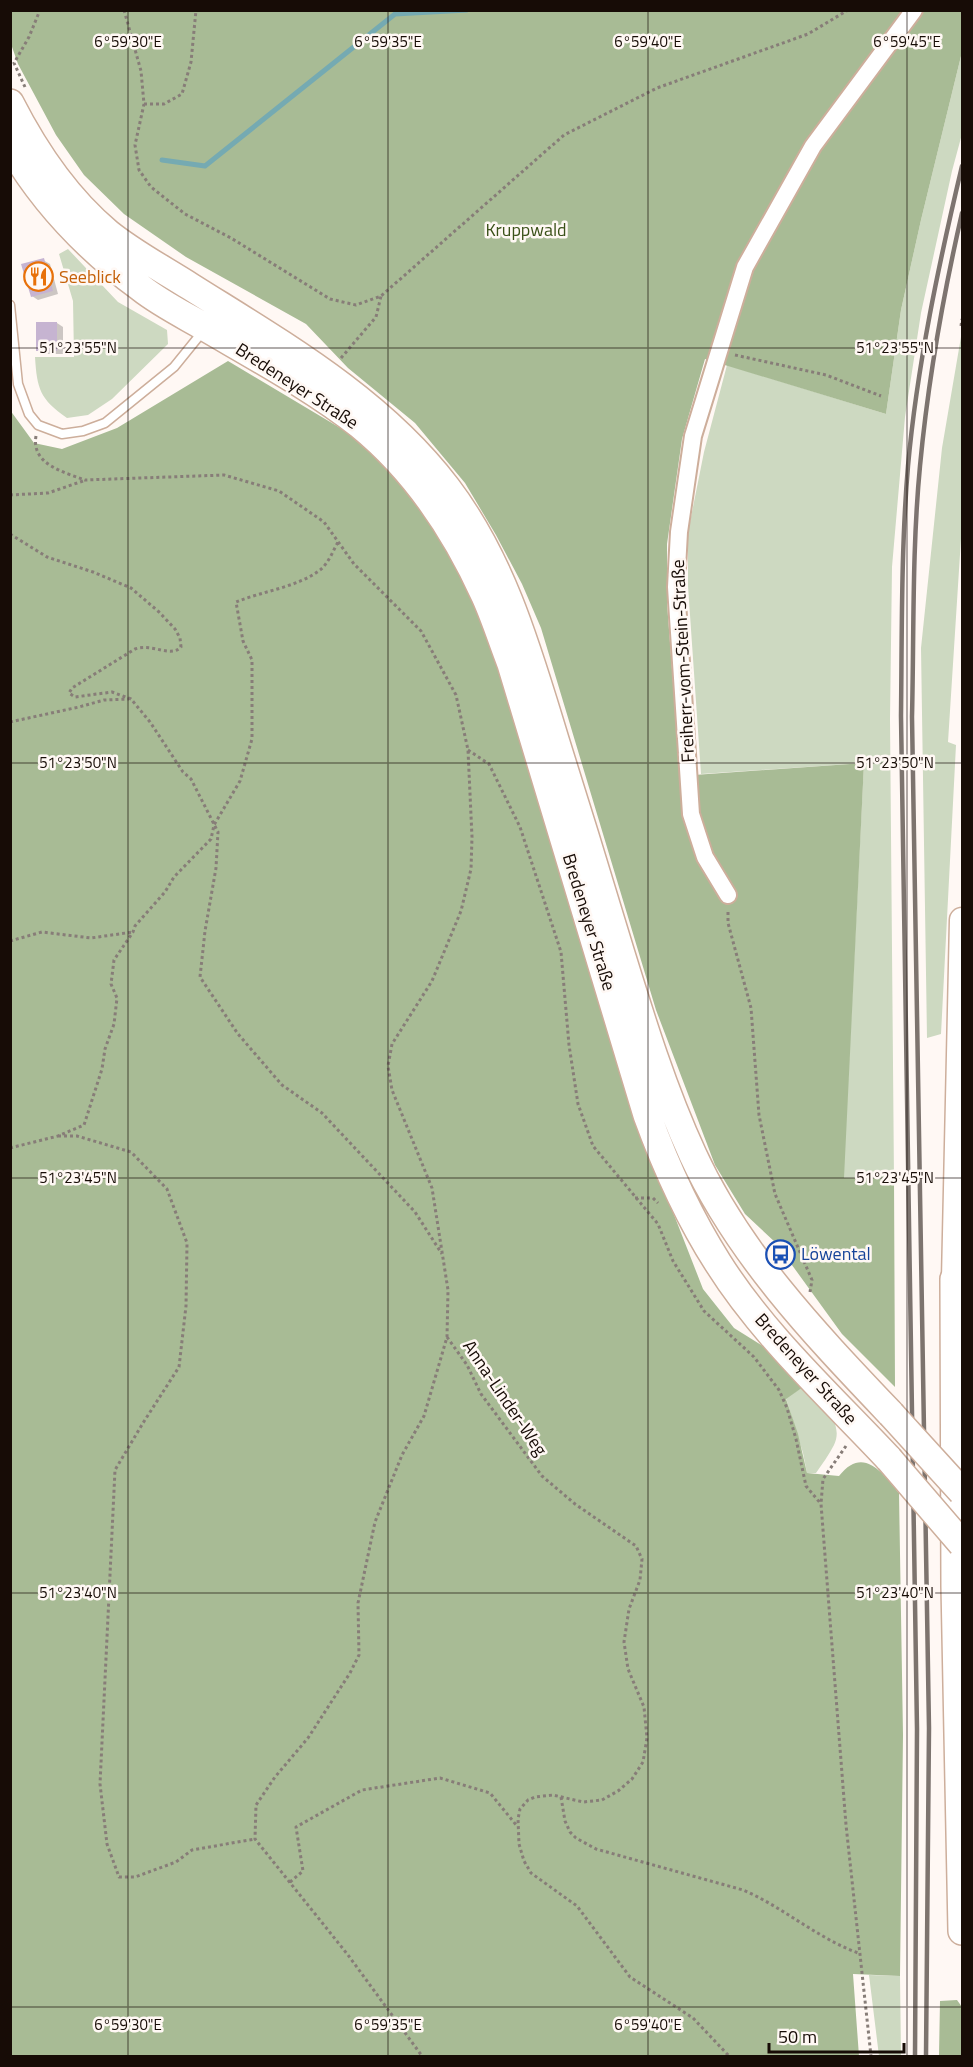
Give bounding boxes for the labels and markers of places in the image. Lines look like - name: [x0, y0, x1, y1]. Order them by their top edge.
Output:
- restaurant icon: Seeblick: [22, 261, 54, 293]
- place label: Seeblick: [59, 263, 121, 290]
- bus stop icon: Löwental: [764, 1238, 796, 1270]
- place label: Löwental: [801, 1240, 871, 1267]

